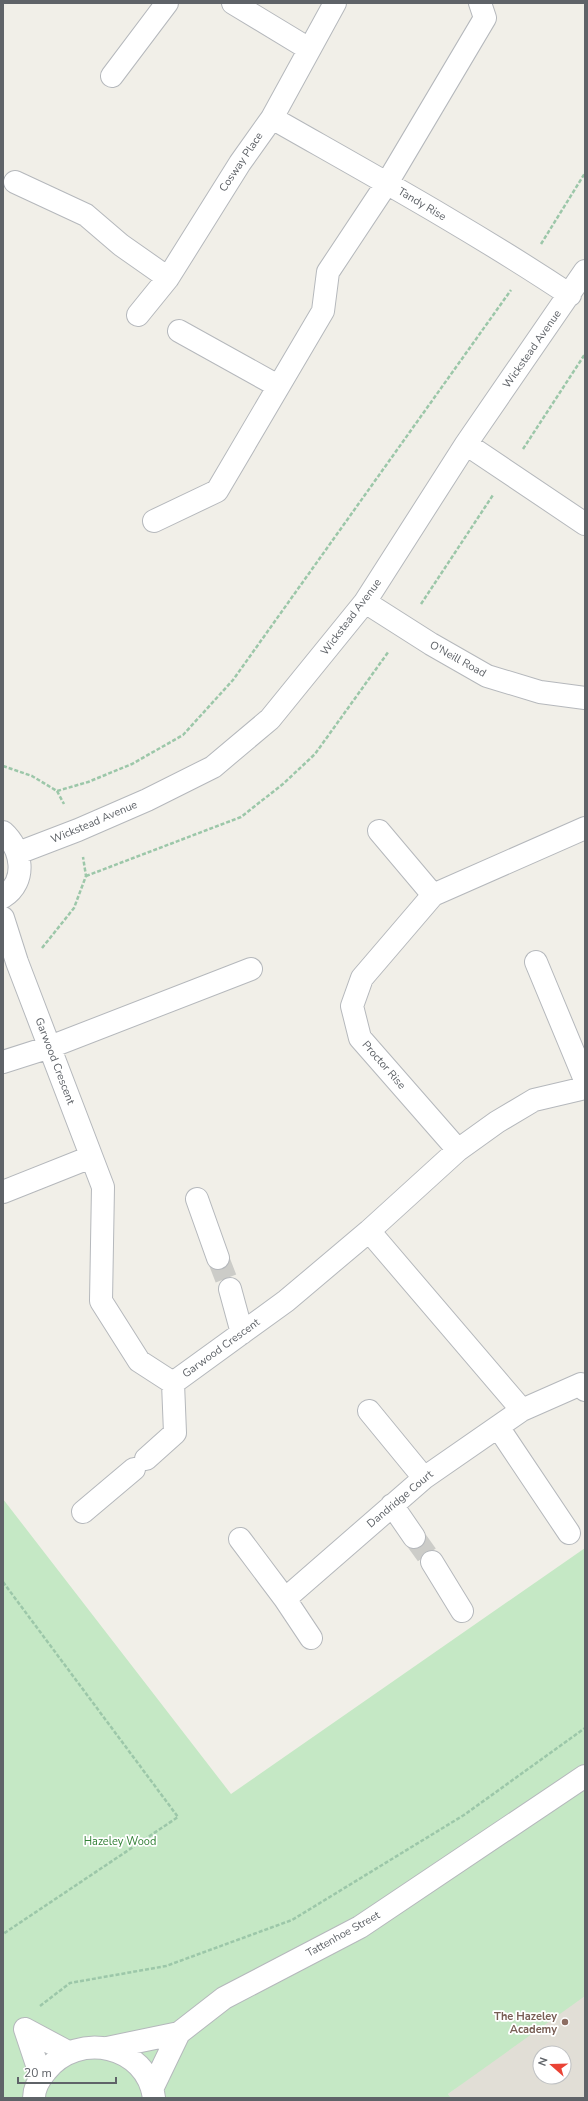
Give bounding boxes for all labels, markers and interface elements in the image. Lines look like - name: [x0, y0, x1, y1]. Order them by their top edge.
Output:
- street label: Cosway Place: [216, 129, 266, 195]
- street label: Tandy Rise: [395, 184, 449, 224]
- street label: Wickstead Avenue: [499, 307, 565, 391]
- street label: Wickstead Avenue: [317, 575, 385, 658]
- street label: O'Neill Road: [427, 637, 489, 681]
- street label: Wickstead Avenue: [48, 797, 140, 847]
- street label: Garwood Crescent: [31, 1015, 79, 1107]
- street label: Proctor Rise: [359, 1038, 409, 1093]
- street label: Garwood Crescent: [179, 1315, 263, 1381]
- street label: Dandridge Court: [364, 1467, 436, 1531]
- park label: Hazeley Wood: [84, 1834, 156, 1849]
- street label: Tattenhoe Street: [303, 1907, 383, 1961]
- place label: The Hazeley Academy: [494, 2009, 557, 2037]
- marker: The Hazeley Academy: [560, 2017, 570, 2027]
- north arrow: [532, 2045, 572, 2085]
- text: N: [535, 2055, 552, 2068]
- scale bar: [18, 2059, 116, 2085]
- text: 20 m: [24, 2065, 52, 2081]

